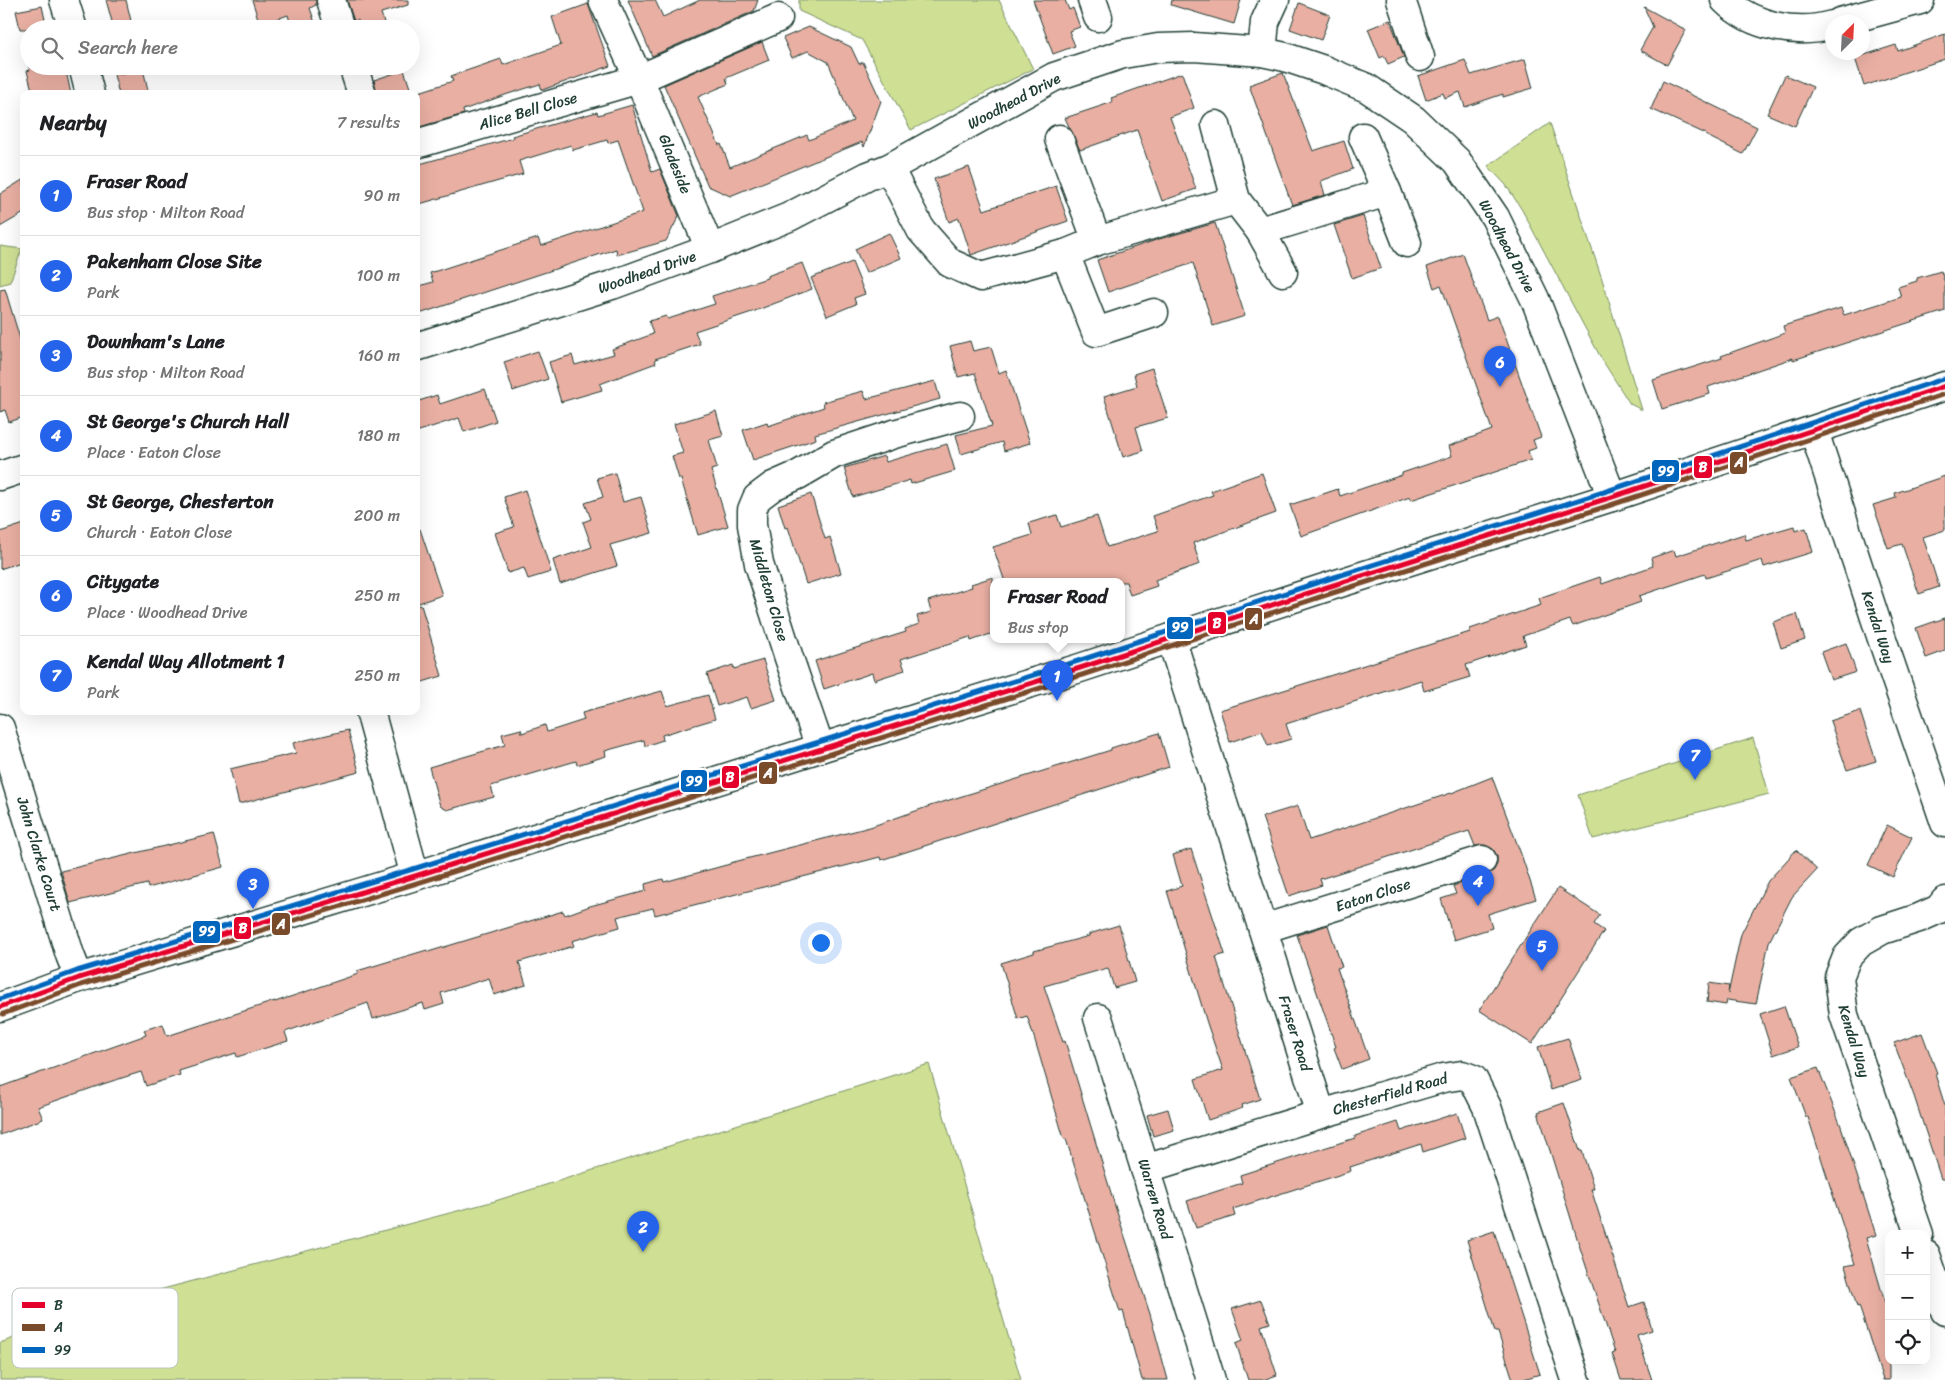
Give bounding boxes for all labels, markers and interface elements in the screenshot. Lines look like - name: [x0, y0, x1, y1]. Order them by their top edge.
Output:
- north arrow: [1825, 15, 1870, 60]
- search box: [20, 20, 420, 75]
- text: Search here: [78, 31, 178, 64]
- icon: search: [38, 34, 66, 62]
- street label: Woodhead Drive: [963, 65, 1065, 137]
- street label: Alice Bell Close: [475, 84, 581, 138]
- text: Nearby: [40, 104, 106, 142]
- text: 7 results: [337, 108, 400, 137]
- street label: Gladeside: [651, 130, 699, 198]
- text: Fraser Road: [87, 165, 186, 198]
- text: 1: [53, 181, 59, 210]
- text: 90 m: [364, 181, 400, 210]
- street label: Woodhead Drive: [1471, 195, 1543, 297]
- text: Bus stop · Milton Road: [87, 198, 244, 227]
- street label: Woodhead Drive: [594, 243, 700, 301]
- text: Pakenham Close Site: [87, 245, 262, 278]
- text: 2: [51, 261, 61, 290]
- text: 100 m: [356, 261, 400, 290]
- text: Park: [87, 278, 120, 307]
- text: Downham's Lane: [87, 325, 225, 358]
- text: 3: [52, 341, 60, 370]
- text: 160 m: [357, 341, 400, 370]
- pin: 6: [1484, 346, 1516, 387]
- text: Bus stop · Milton Road: [87, 358, 244, 387]
- text: St George's Church Hall: [87, 405, 289, 438]
- text: 4: [51, 421, 61, 450]
- text: 180 m: [357, 421, 400, 450]
- text: Place · Eaton Close: [87, 438, 221, 467]
- text: A: [1733, 450, 1744, 475]
- line badge: A: [1729, 451, 1748, 475]
- line badge: B: [1693, 455, 1713, 479]
- text: B: [1699, 455, 1708, 480]
- line badge: 99: [1651, 459, 1680, 483]
- text: 99: [1657, 459, 1675, 484]
- text: St George, Chesterton: [87, 485, 274, 518]
- text: 5: [51, 501, 61, 530]
- text: 200 m: [354, 501, 400, 530]
- text: Church · Eaton Close: [87, 518, 232, 547]
- street label: Middleton Close: [742, 535, 796, 645]
- text: Citygate: [87, 565, 159, 598]
- popup: [990, 578, 1125, 643]
- text: Fraser Road: [1008, 580, 1107, 613]
- text: 6: [51, 581, 61, 610]
- text: 250 m: [354, 581, 400, 610]
- street label: Kendal Way: [1854, 587, 1902, 667]
- text: Place · Woodhead Drive: [87, 598, 248, 627]
- line badge: A: [1244, 607, 1263, 631]
- text: A: [1248, 607, 1259, 632]
- line badge: B: [1207, 611, 1227, 635]
- text: B: [1213, 611, 1222, 636]
- text: Bus stop: [1008, 613, 1068, 642]
- text: 99: [1171, 615, 1189, 640]
- line badge: 99: [1166, 616, 1194, 640]
- text: Kendal Way Allotment 1: [87, 645, 285, 678]
- pin: 1: [1041, 660, 1073, 701]
- text: 7: [51, 661, 61, 690]
- text: 250 m: [354, 661, 400, 690]
- text: Park: [87, 678, 120, 707]
- pin: 7: [1679, 739, 1711, 780]
- line badge: A: [758, 761, 778, 785]
- text: A: [762, 761, 773, 786]
- line badge: B: [721, 765, 740, 789]
- text: B: [726, 765, 735, 790]
- line badge: 99: [680, 769, 708, 793]
- text: 99: [685, 769, 703, 794]
- street label: John Clarke Court: [9, 793, 69, 915]
- pin: 4: [1462, 865, 1494, 906]
- pin: 3: [237, 868, 269, 909]
- street label: Eaton Close: [1332, 871, 1414, 919]
- line badge: A: [271, 912, 291, 936]
- text: A: [275, 912, 286, 937]
- line badge: B: [233, 916, 252, 940]
- text: B: [239, 916, 248, 941]
- text: 99: [198, 919, 216, 944]
- line badge: 99: [192, 920, 221, 944]
- your location: [808, 930, 834, 956]
- pin: 5: [1526, 930, 1558, 971]
- street label: Fraser Road: [1271, 992, 1319, 1075]
- street label: Kendal Way: [1831, 1001, 1878, 1081]
- street label: Chesterfield Road: [1330, 1065, 1451, 1123]
- street label: Warren Road: [1130, 1155, 1180, 1244]
- pin: 2: [627, 1211, 659, 1252]
- map controls: [1885, 1230, 1930, 1365]
- button: +: [1885, 1230, 1930, 1275]
- button: −: [1885, 1275, 1930, 1320]
- legend: [12, 1288, 178, 1368]
- text: B: [54, 1293, 63, 1318]
- text: A: [53, 1315, 63, 1340]
- button: locate: [1885, 1320, 1930, 1365]
- text: 99: [54, 1338, 72, 1363]

